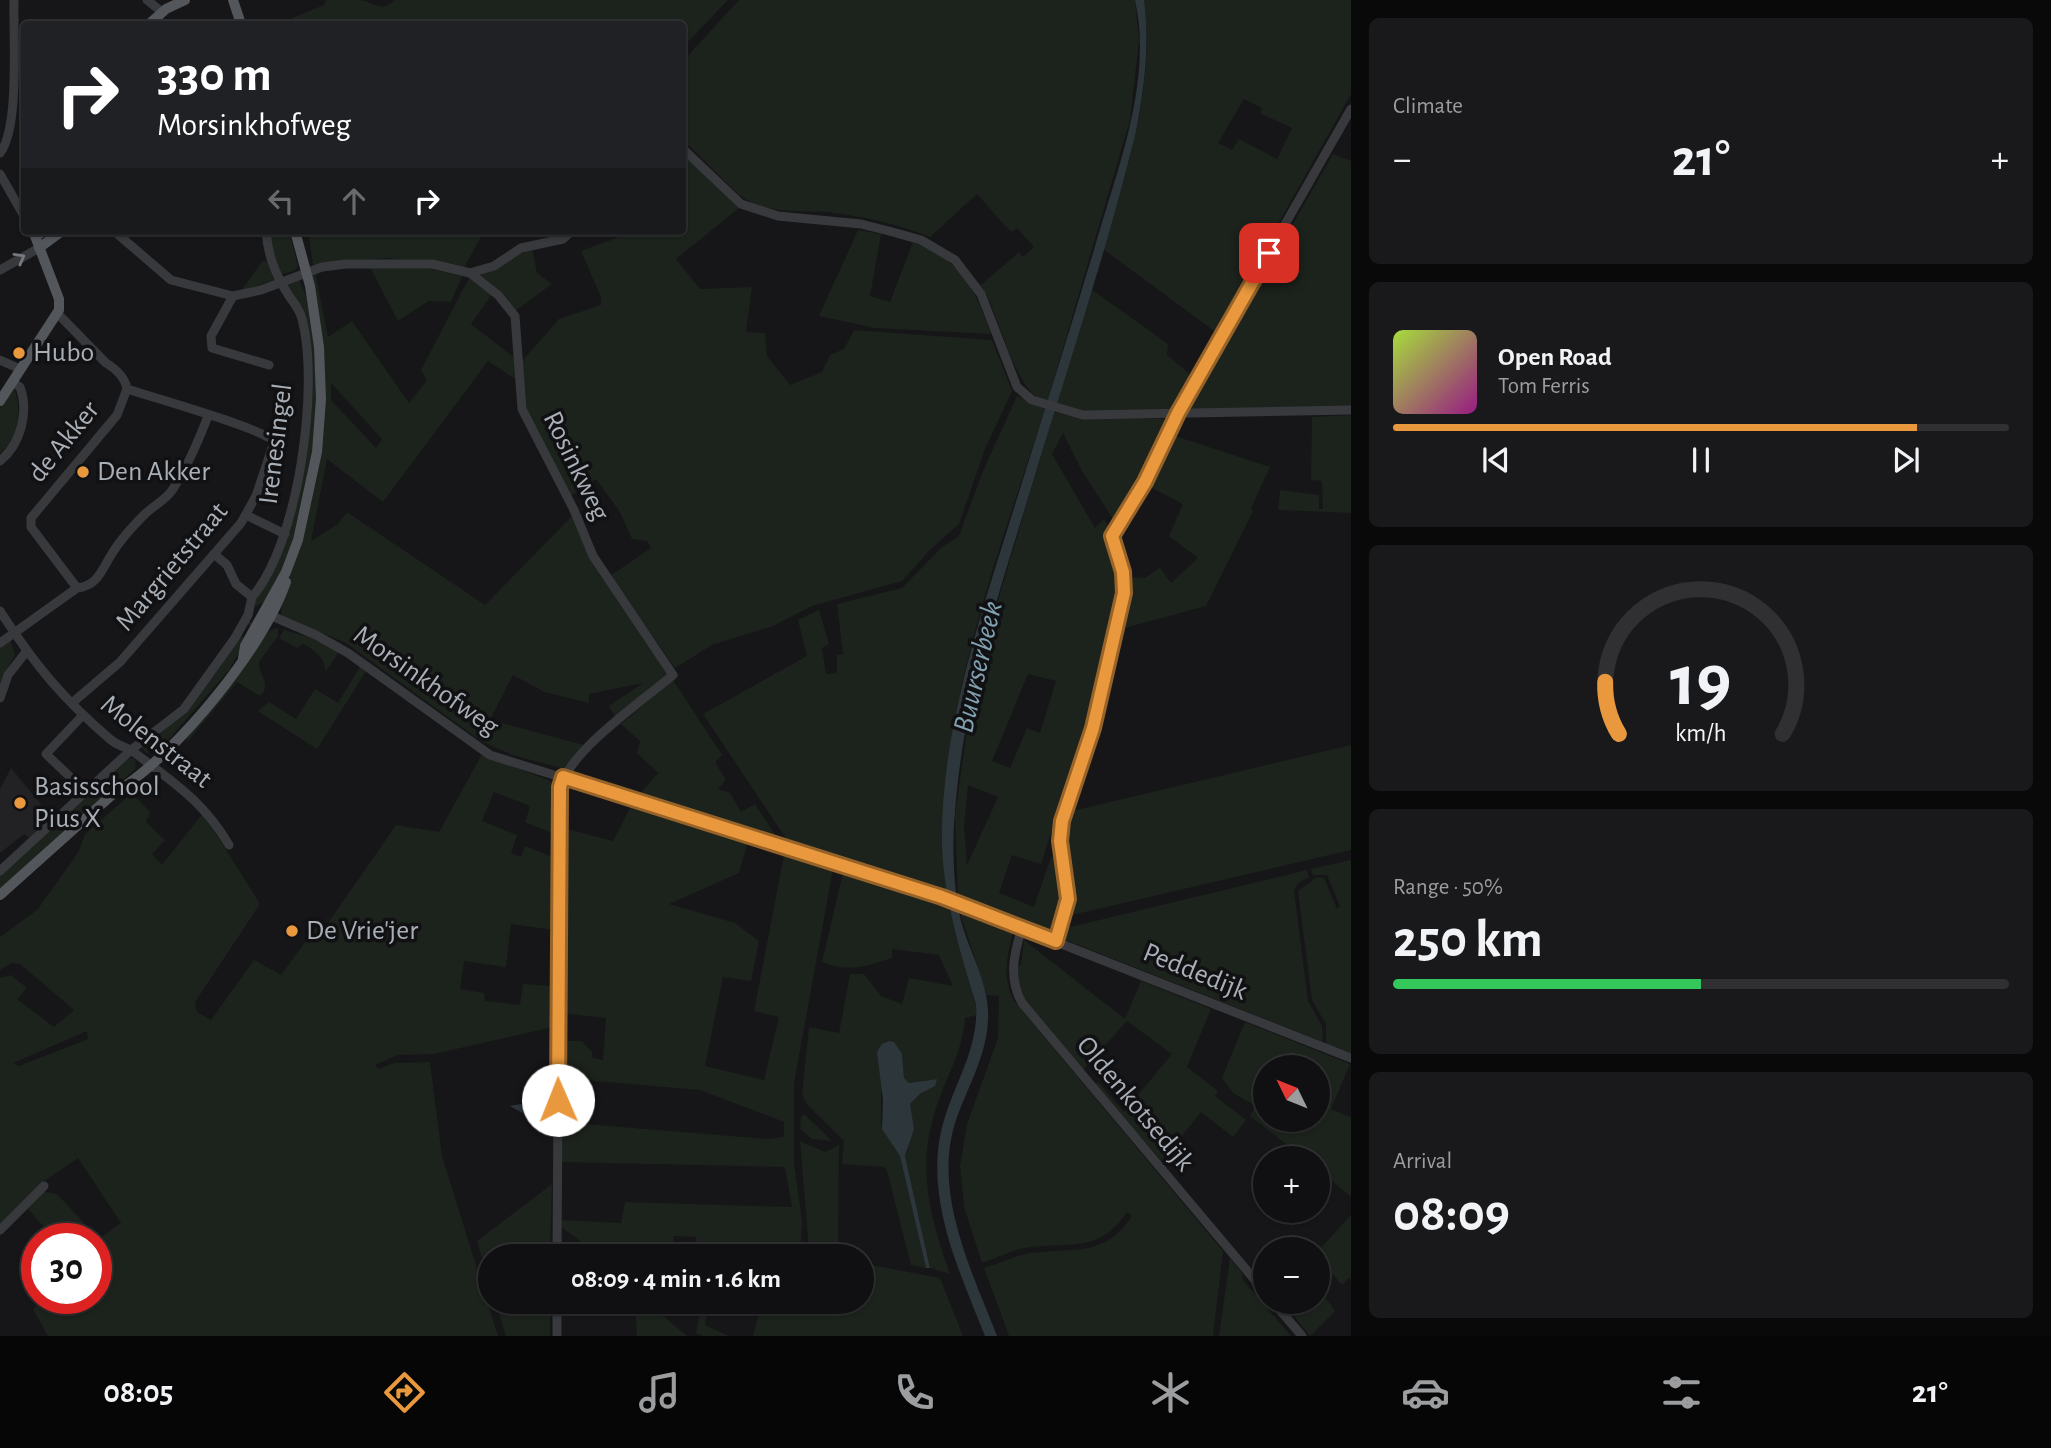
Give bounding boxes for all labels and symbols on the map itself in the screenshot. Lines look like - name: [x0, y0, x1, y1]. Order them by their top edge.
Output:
- pin: [1239, 223, 1299, 283]
- one-way arrow: [12, 253, 25, 267]
- place label: Hubo: [33, 339, 94, 367]
- marker: Hubo: [11, 345, 27, 361]
- street label: Irenesingel: [255, 382, 297, 506]
- street label: de Akker: [23, 396, 105, 488]
- street label: Rosinkweg: [538, 407, 614, 525]
- place label: Den Akker: [97, 458, 210, 486]
- marker: Den Akker: [75, 464, 91, 480]
- street label: Margrietstraat: [111, 498, 233, 636]
- water label: Buurserbeek: [948, 598, 1008, 736]
- street label: Morsinkhofweg: [348, 621, 504, 741]
- street label: Molenstraat: [95, 690, 217, 794]
- place label: Basisschool Pius X: [34, 773, 160, 833]
- marker: Basisschool Pius X: [12, 795, 28, 811]
- place label: De Vrie'jer: [306, 917, 418, 945]
- marker: De Vrie'jer: [284, 923, 300, 939]
- street label: Peddedijk: [1139, 938, 1251, 1006]
- street label: Oldenkotsedijk: [1071, 1031, 1199, 1177]
- north arrow: [1253, 1055, 1330, 1132]
- position arrow: [521, 1063, 595, 1137]
- speed limit sign: 30: [21, 1223, 112, 1314]

